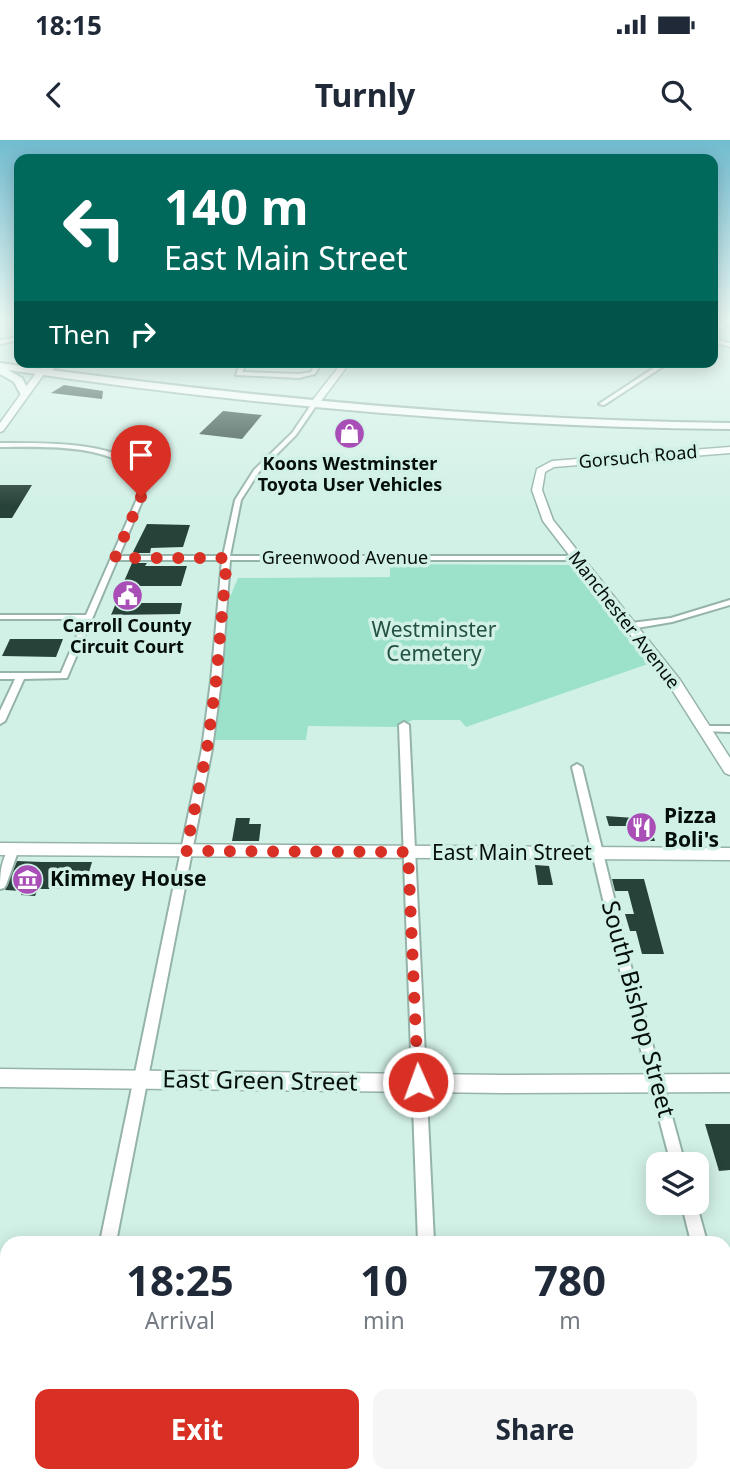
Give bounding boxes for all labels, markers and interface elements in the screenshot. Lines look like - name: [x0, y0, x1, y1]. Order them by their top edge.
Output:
- text: 18:15: [35, 7, 102, 43]
- text: Turnly: [315, 73, 415, 116]
- icon: back: [35, 76, 73, 114]
- icon: search: [657, 76, 695, 114]
- text: 140 m: [164, 173, 309, 239]
- icon: left: [49, 182, 140, 273]
- text: East Main Street: [164, 236, 408, 279]
- icon: right: [124, 315, 162, 353]
- text: Then: [49, 316, 110, 352]
- shop icon: Koons Westminster Toyota User Vehicles: [333, 416, 367, 450]
- pin: [111, 425, 171, 497]
- icon: arrive: [122, 436, 160, 474]
- street label: Gorsuch Road: [578, 439, 698, 473]
- place label: Koons Westminster Toyota User Vehicles: [258, 451, 442, 496]
- street label: Greenwood Avenue: [262, 545, 428, 569]
- street label: Manchester Avenue: [564, 546, 686, 693]
- public building icon: Carroll County Circuit Court: [110, 578, 144, 612]
- place label: Carroll County Circuit Court: [62, 613, 192, 658]
- park label: Westminster Cemetery: [372, 615, 497, 667]
- place label: Pizza Boli's: [664, 801, 719, 853]
- restaurant icon: Pizza Boli's: [624, 811, 658, 845]
- street label: East Main Street: [432, 838, 592, 866]
- museum icon: Kimmey House: [10, 862, 44, 896]
- place label: Kimmey House: [50, 864, 207, 892]
- street label: South Bishop Street: [595, 897, 684, 1121]
- position arrow: [381, 1045, 455, 1119]
- street label: East Green Street: [162, 1061, 358, 1098]
- map controls: [646, 1152, 709, 1215]
- button: layers: [646, 1152, 709, 1215]
- text: 18:25: [126, 1251, 234, 1308]
- text: 10: [360, 1251, 408, 1308]
- text: 780: [534, 1251, 606, 1308]
- text: Arrival: [145, 1304, 215, 1336]
- text: min: [363, 1304, 405, 1336]
- text: m: [559, 1304, 581, 1336]
- button: Exit: [35, 1389, 359, 1469]
- button: Share: [373, 1389, 697, 1469]

